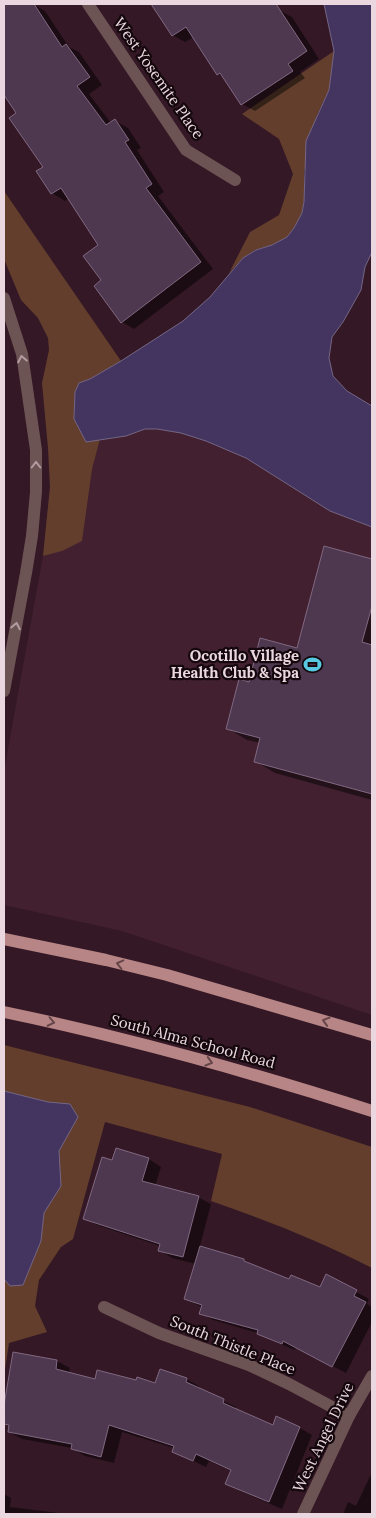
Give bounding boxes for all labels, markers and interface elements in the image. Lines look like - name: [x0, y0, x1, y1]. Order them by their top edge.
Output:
- street label: West Yosemite Place: [110, 14, 208, 142]
- one-way arrow: [18, 354, 28, 363]
- one-way arrow: [31, 461, 41, 468]
- one-way arrow: [10, 621, 21, 630]
- place label: Ocotillo Village Health Club & Spa: [171, 646, 299, 682]
- sports icon: Ocotillo Village Health Club & Spa: [303, 654, 323, 674]
- one-way arrow: [116, 959, 125, 970]
- street label: South Alma School Road: [109, 1010, 277, 1072]
- one-way arrow: [47, 1016, 56, 1027]
- one-way arrow: [322, 1017, 330, 1027]
- one-way arrow: [204, 1056, 213, 1066]
- street label: South Thistle Place: [168, 1311, 298, 1379]
- street label: West Angel Drive: [288, 1379, 358, 1495]

